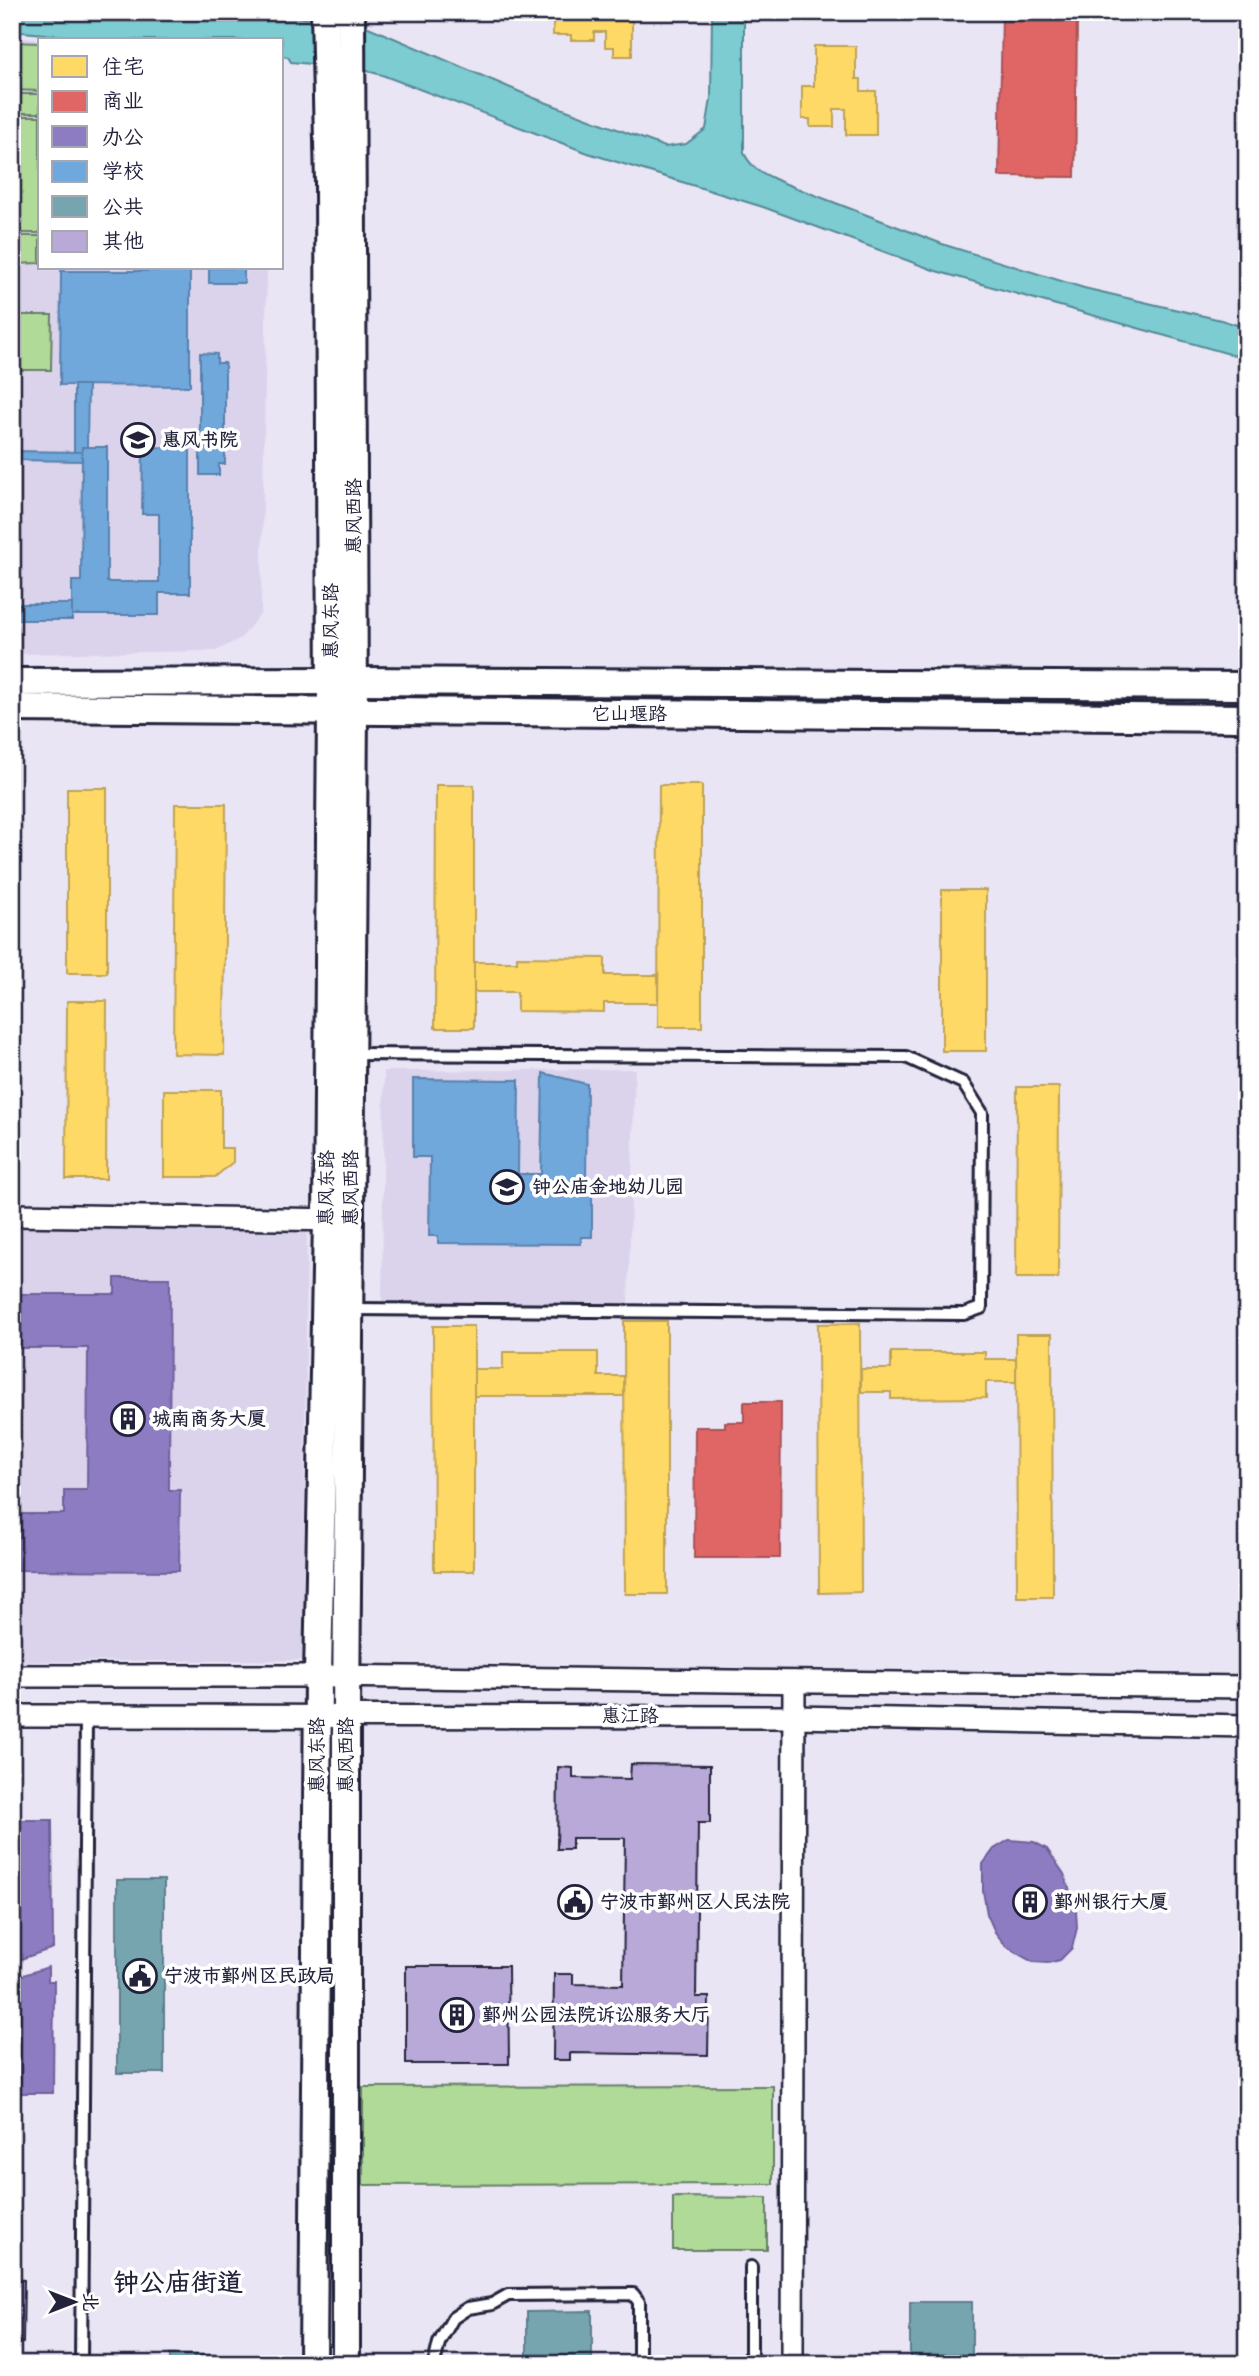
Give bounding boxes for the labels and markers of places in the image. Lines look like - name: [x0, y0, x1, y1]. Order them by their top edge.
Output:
- school or university icon: 惠风书院: [119, 421, 157, 459]
- place label: 惠风书院: [162, 429, 238, 452]
- school or university icon: 钟公庙金地幼儿园: [488, 1168, 526, 1206]
- place label: 钟公庙金地幼儿园: [532, 1176, 684, 1199]
- building icon: 城南商务大厦: [109, 1400, 147, 1438]
- place label: 城南商务大厦: [152, 1408, 266, 1431]
- public building icon: 宁波市鄞州区人民法院: [556, 1883, 594, 1921]
- building icon: 鄞州银行大厦: [1011, 1883, 1049, 1921]
- place label: 宁波市鄞州区人民法院: [600, 1891, 790, 1914]
- place label: 鄞州银行大厦: [1054, 1891, 1168, 1914]
- public building icon: 宁波市鄞州区民政局: [121, 1957, 159, 1995]
- place label: 宁波市鄞州区民政局: [164, 1965, 335, 1988]
- building icon: 鄞州公园法院诉讼服务大厅: [438, 1996, 476, 2034]
- place label: 鄞州公园法院诉讼服务大厅: [482, 2004, 710, 2027]

